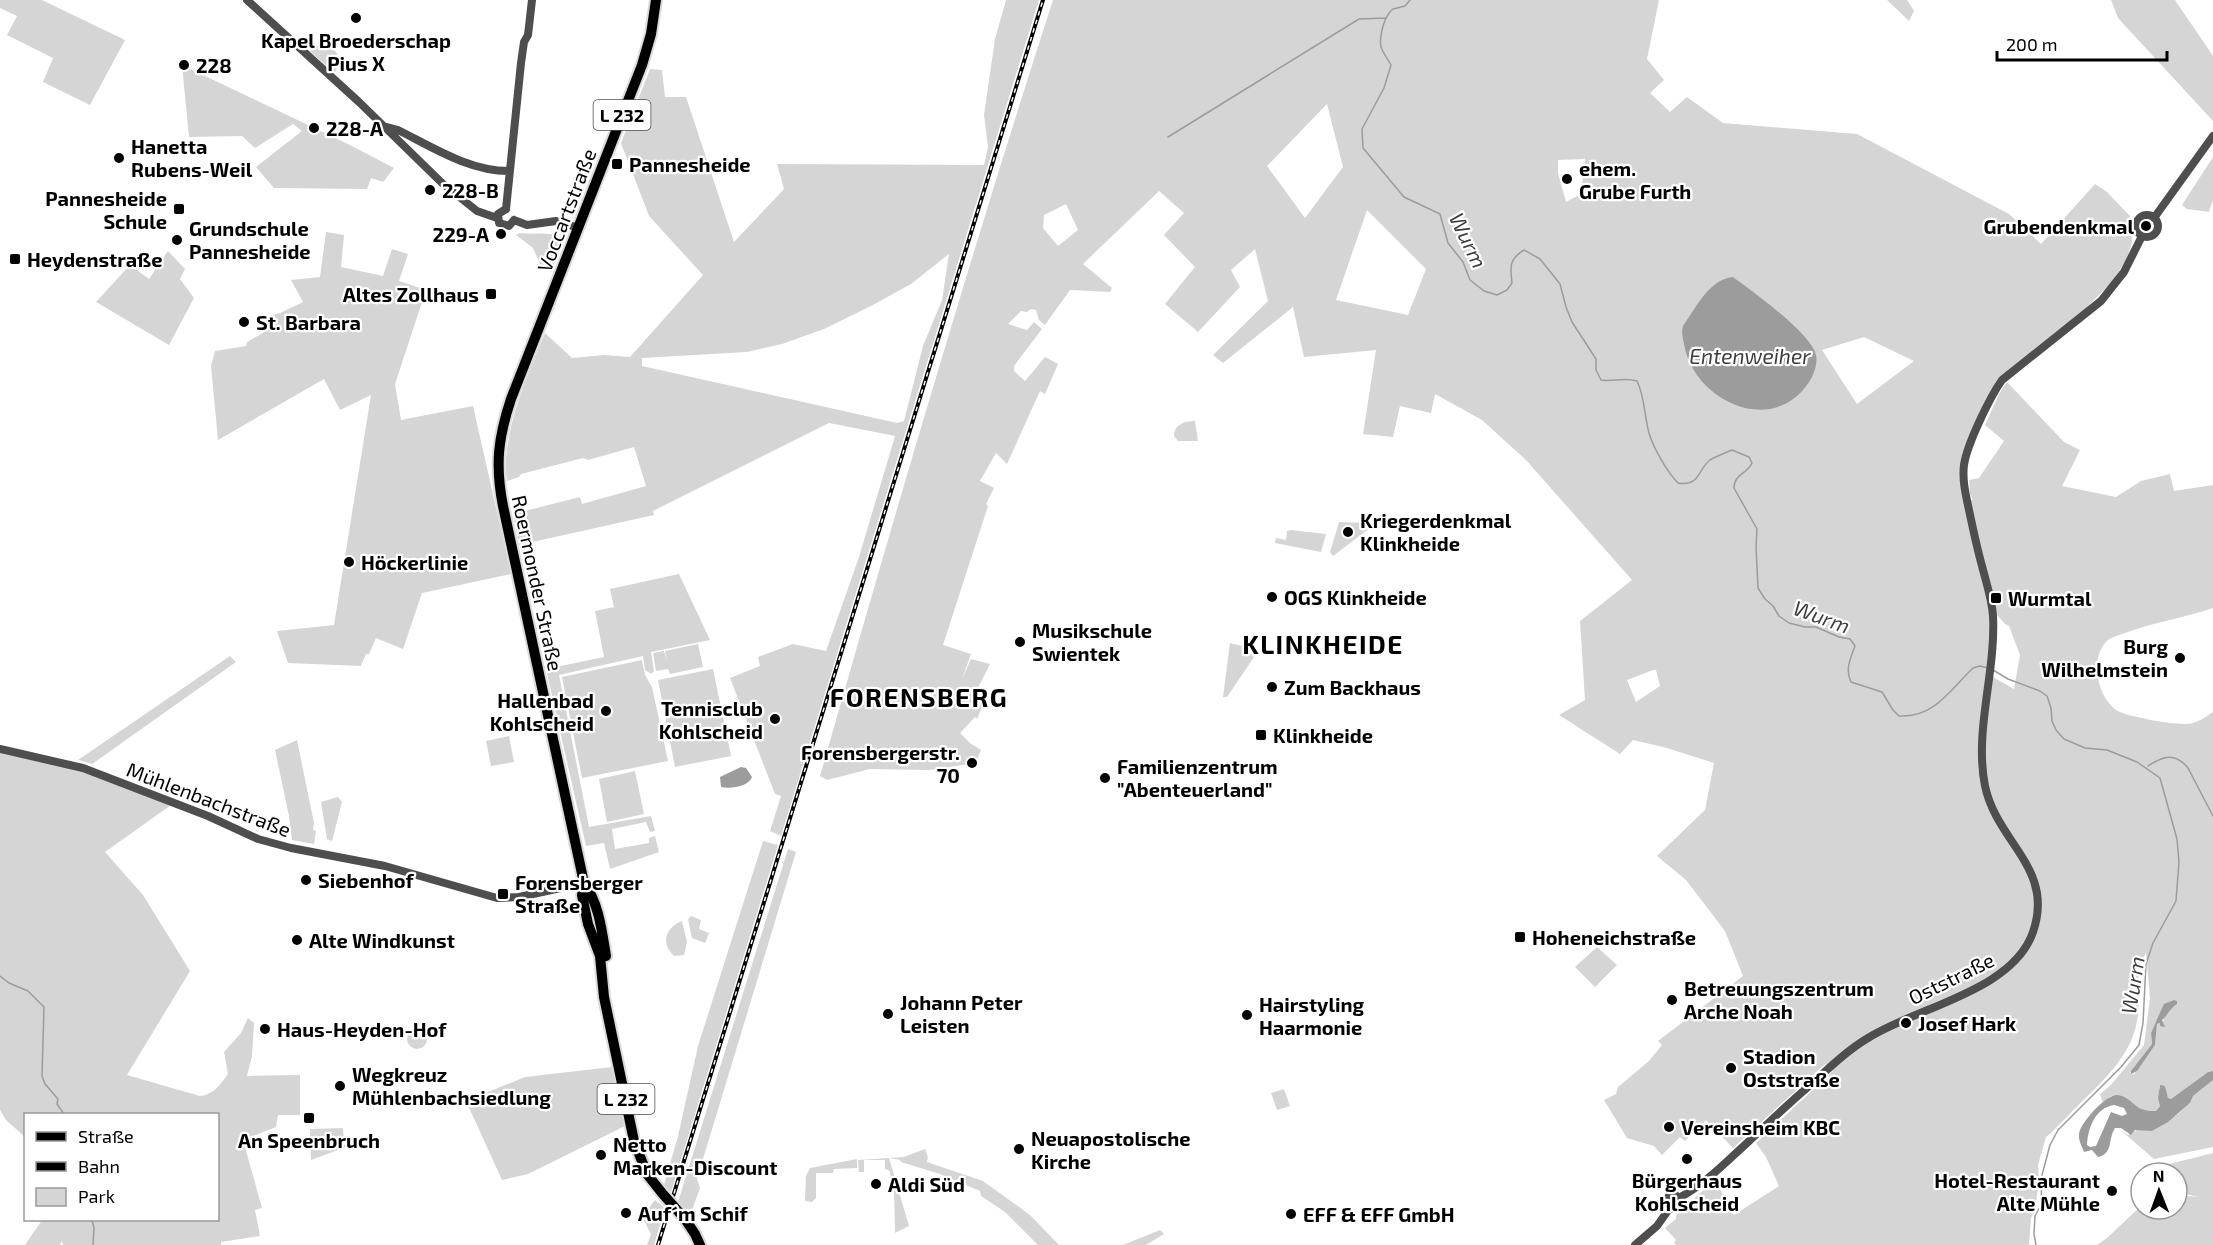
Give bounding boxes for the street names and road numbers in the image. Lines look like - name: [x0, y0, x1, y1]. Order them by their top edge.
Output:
- road number: L 232: [594, 100, 650, 130]
- street label: Voccartstraße: [532, 145, 600, 275]
- street label: Roermonder Straße: [508, 493, 568, 673]
- street label: Mühlenbachstraße: [124, 757, 294, 841]
- street label: Oststraße: [1904, 947, 1998, 1009]
- road number: L 232: [598, 1084, 654, 1114]

